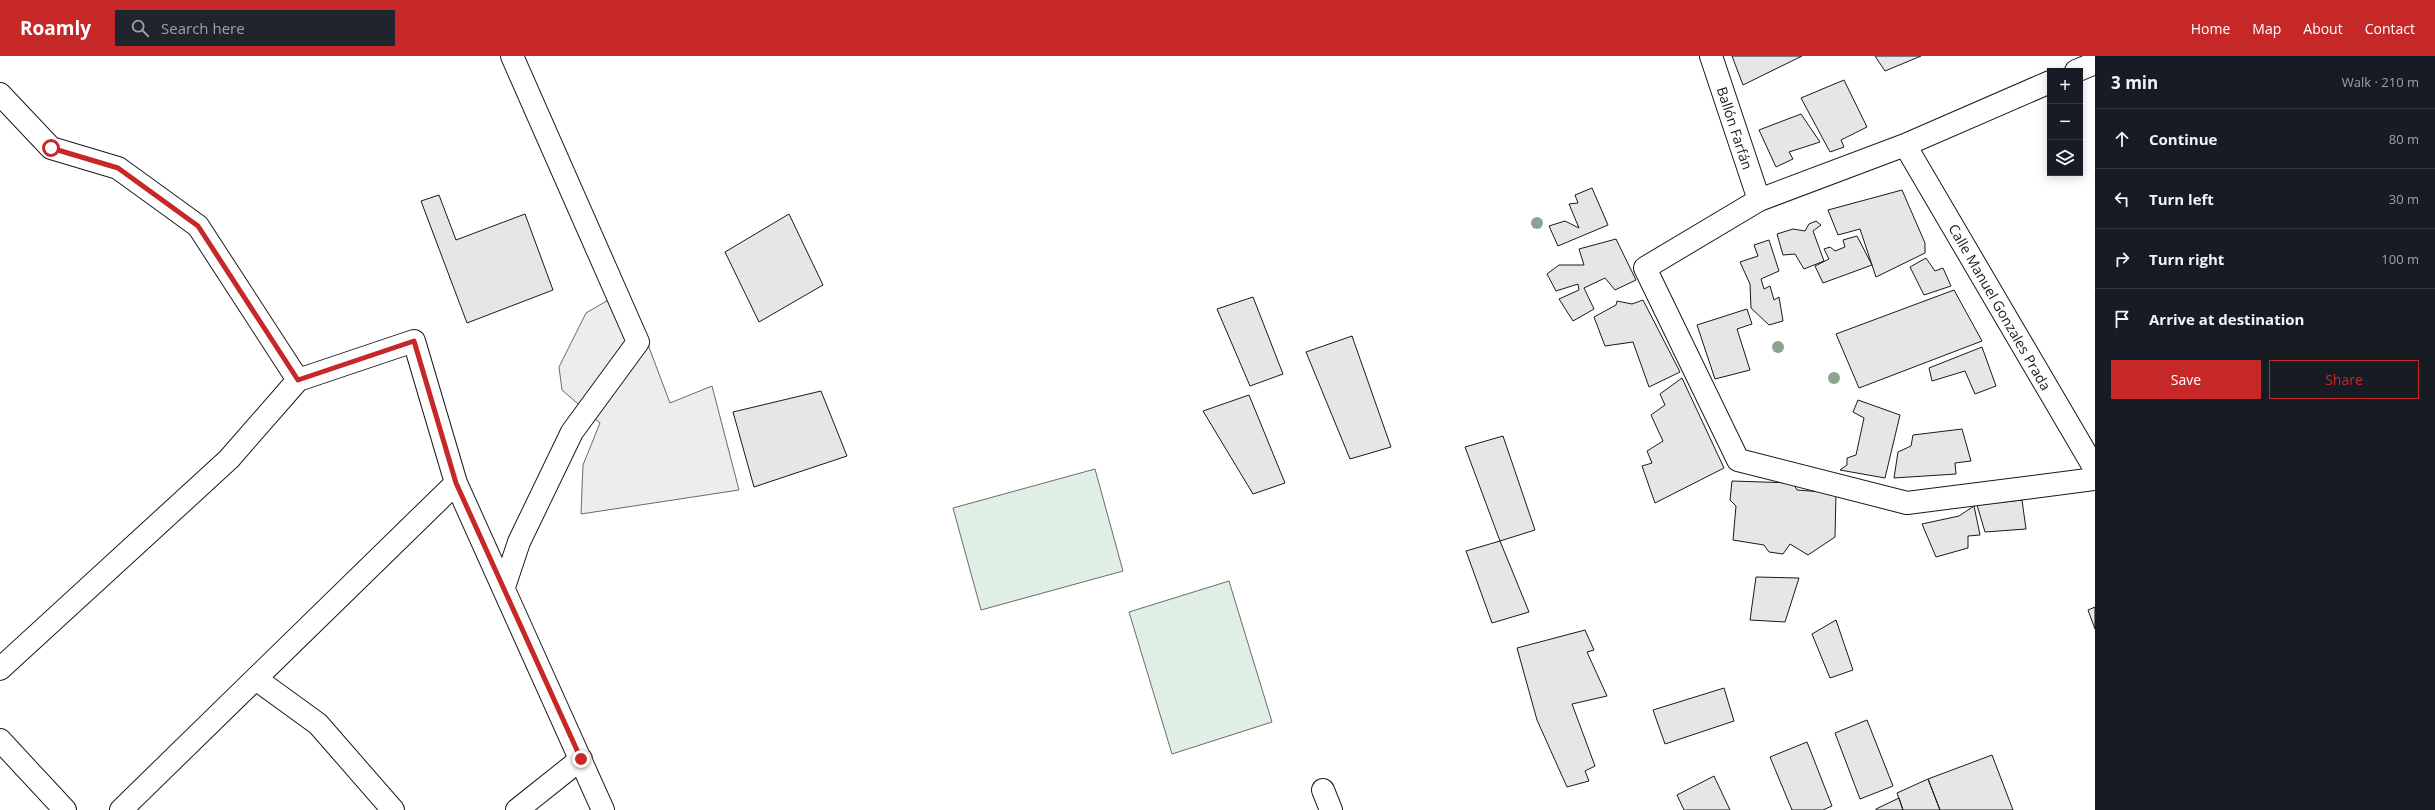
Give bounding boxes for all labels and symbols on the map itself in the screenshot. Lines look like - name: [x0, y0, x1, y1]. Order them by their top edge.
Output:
- street label: Ballón Farfán: [1713, 84, 1757, 172]
- route start: [42, 139, 60, 157]
- street label: Calle Manuel Gonzales Prada: [1944, 220, 2056, 394]
- route end: [572, 750, 590, 768]

